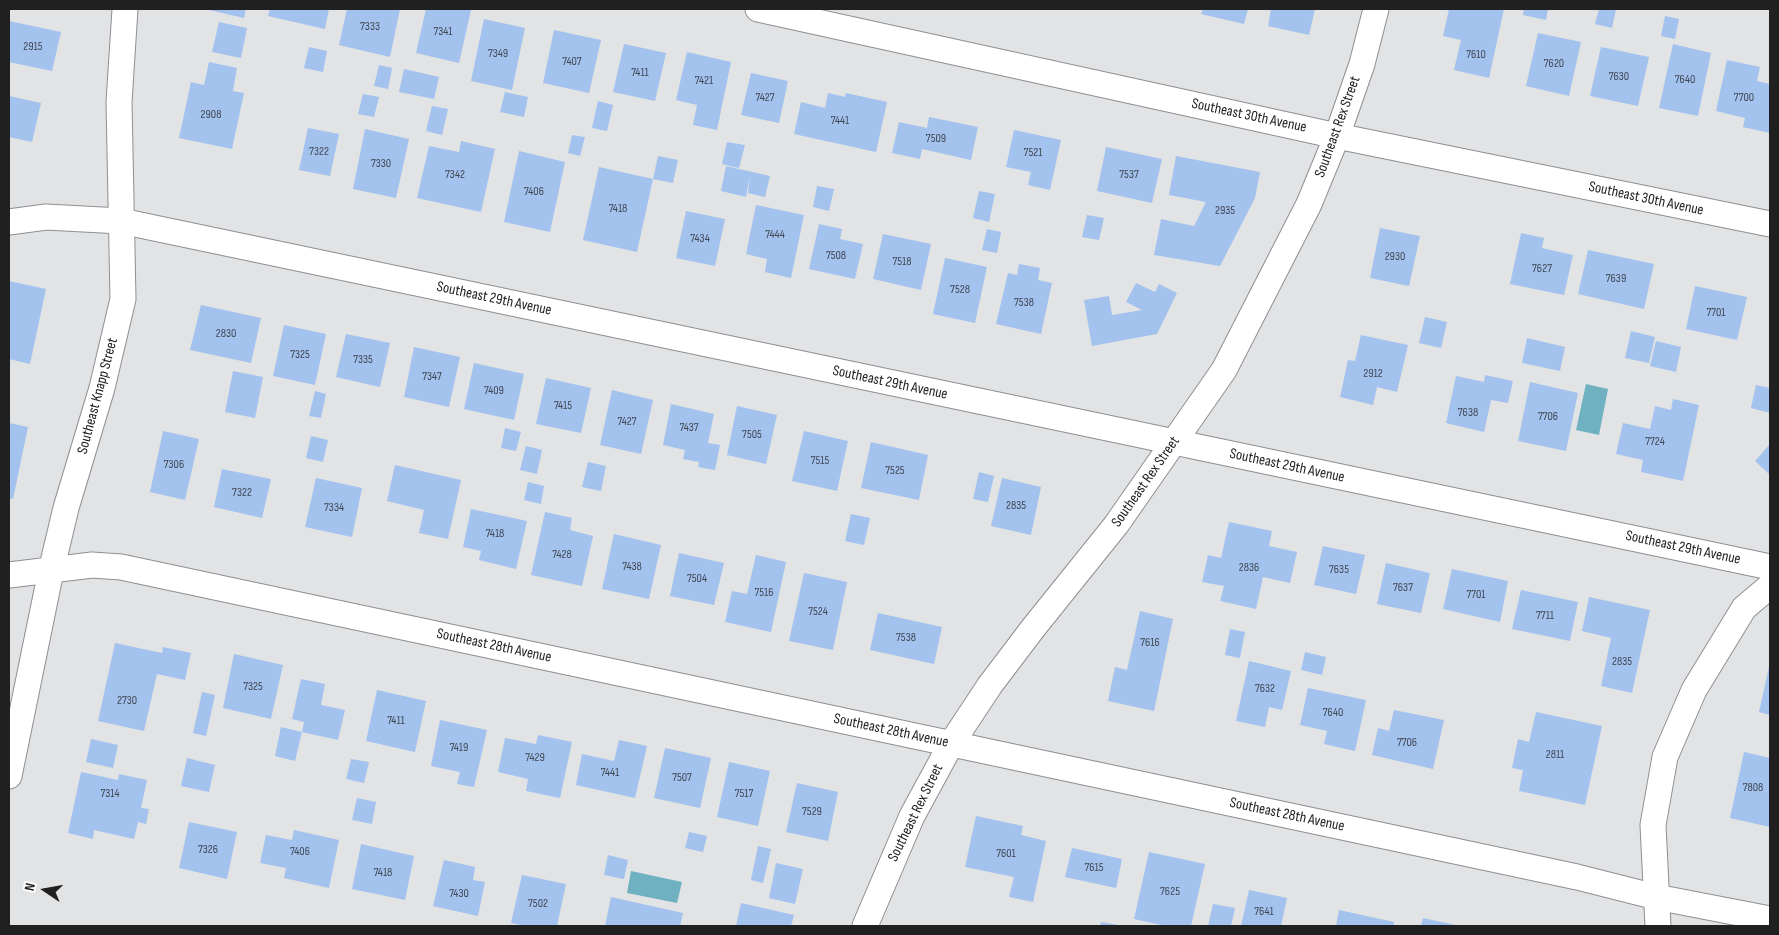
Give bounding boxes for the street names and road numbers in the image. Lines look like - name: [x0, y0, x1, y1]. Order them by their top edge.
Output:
- street label: Southeast Rex Street: [1311, 74, 1365, 180]
- street label: Southeast 30th Avenue: [1190, 95, 1308, 137]
- street label: Southeast 30th Avenue: [1587, 178, 1705, 220]
- street label: Southeast 29th Avenue: [435, 278, 553, 320]
- street label: Southeast Knapp Street: [74, 336, 122, 456]
- street label: Southeast 29th Avenue: [831, 362, 949, 404]
- street label: Southeast Rex Street: [1108, 433, 1184, 531]
- street label: Southeast 29th Avenue: [1228, 445, 1346, 487]
- street label: Southeast 29th Avenue: [1624, 527, 1742, 569]
- street label: Southeast 28th Avenue: [435, 625, 553, 667]
- street label: Southeast 28th Avenue: [832, 710, 950, 752]
- street label: Southeast Rex Street: [885, 761, 947, 865]
- street label: Southeast 28th Avenue: [1228, 794, 1346, 836]

